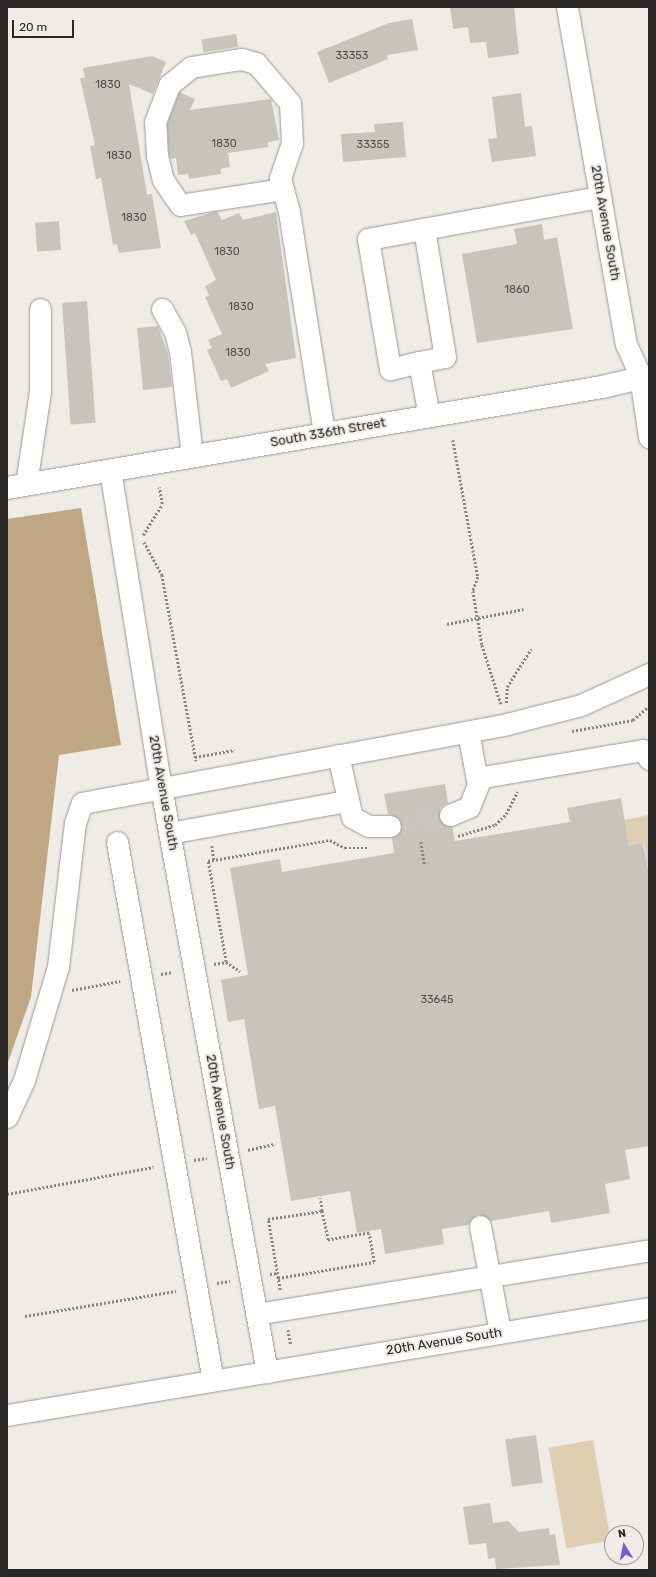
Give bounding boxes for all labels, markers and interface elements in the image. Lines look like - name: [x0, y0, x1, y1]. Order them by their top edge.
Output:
- scale bar: [14, 12, 76, 38]
- text: 20 m: [19, 20, 47, 34]
- house number: 33353: [336, 49, 368, 63]
- house number: 1830: [95, 78, 121, 92]
- house number: 1830: [211, 137, 237, 151]
- house number: 33355: [357, 138, 389, 152]
- house number: 1830: [106, 149, 132, 163]
- street label: 20th Avenue South: [587, 164, 623, 282]
- house number: 1830: [121, 211, 147, 225]
- house number: 1830: [214, 245, 240, 259]
- house number: 1860: [504, 283, 530, 297]
- house number: 1830: [228, 300, 254, 314]
- house number: 1830: [225, 346, 251, 360]
- street label: South 336th Street: [269, 415, 387, 451]
- street label: 20th Avenue South: [145, 734, 181, 852]
- house number: 33645: [420, 993, 454, 1007]
- street label: 20th Avenue South: [202, 1053, 238, 1171]
- street label: 20th Avenue South: [385, 1325, 503, 1359]
- north arrow: [604, 1525, 644, 1565]
- text: N: [617, 1527, 627, 1541]

